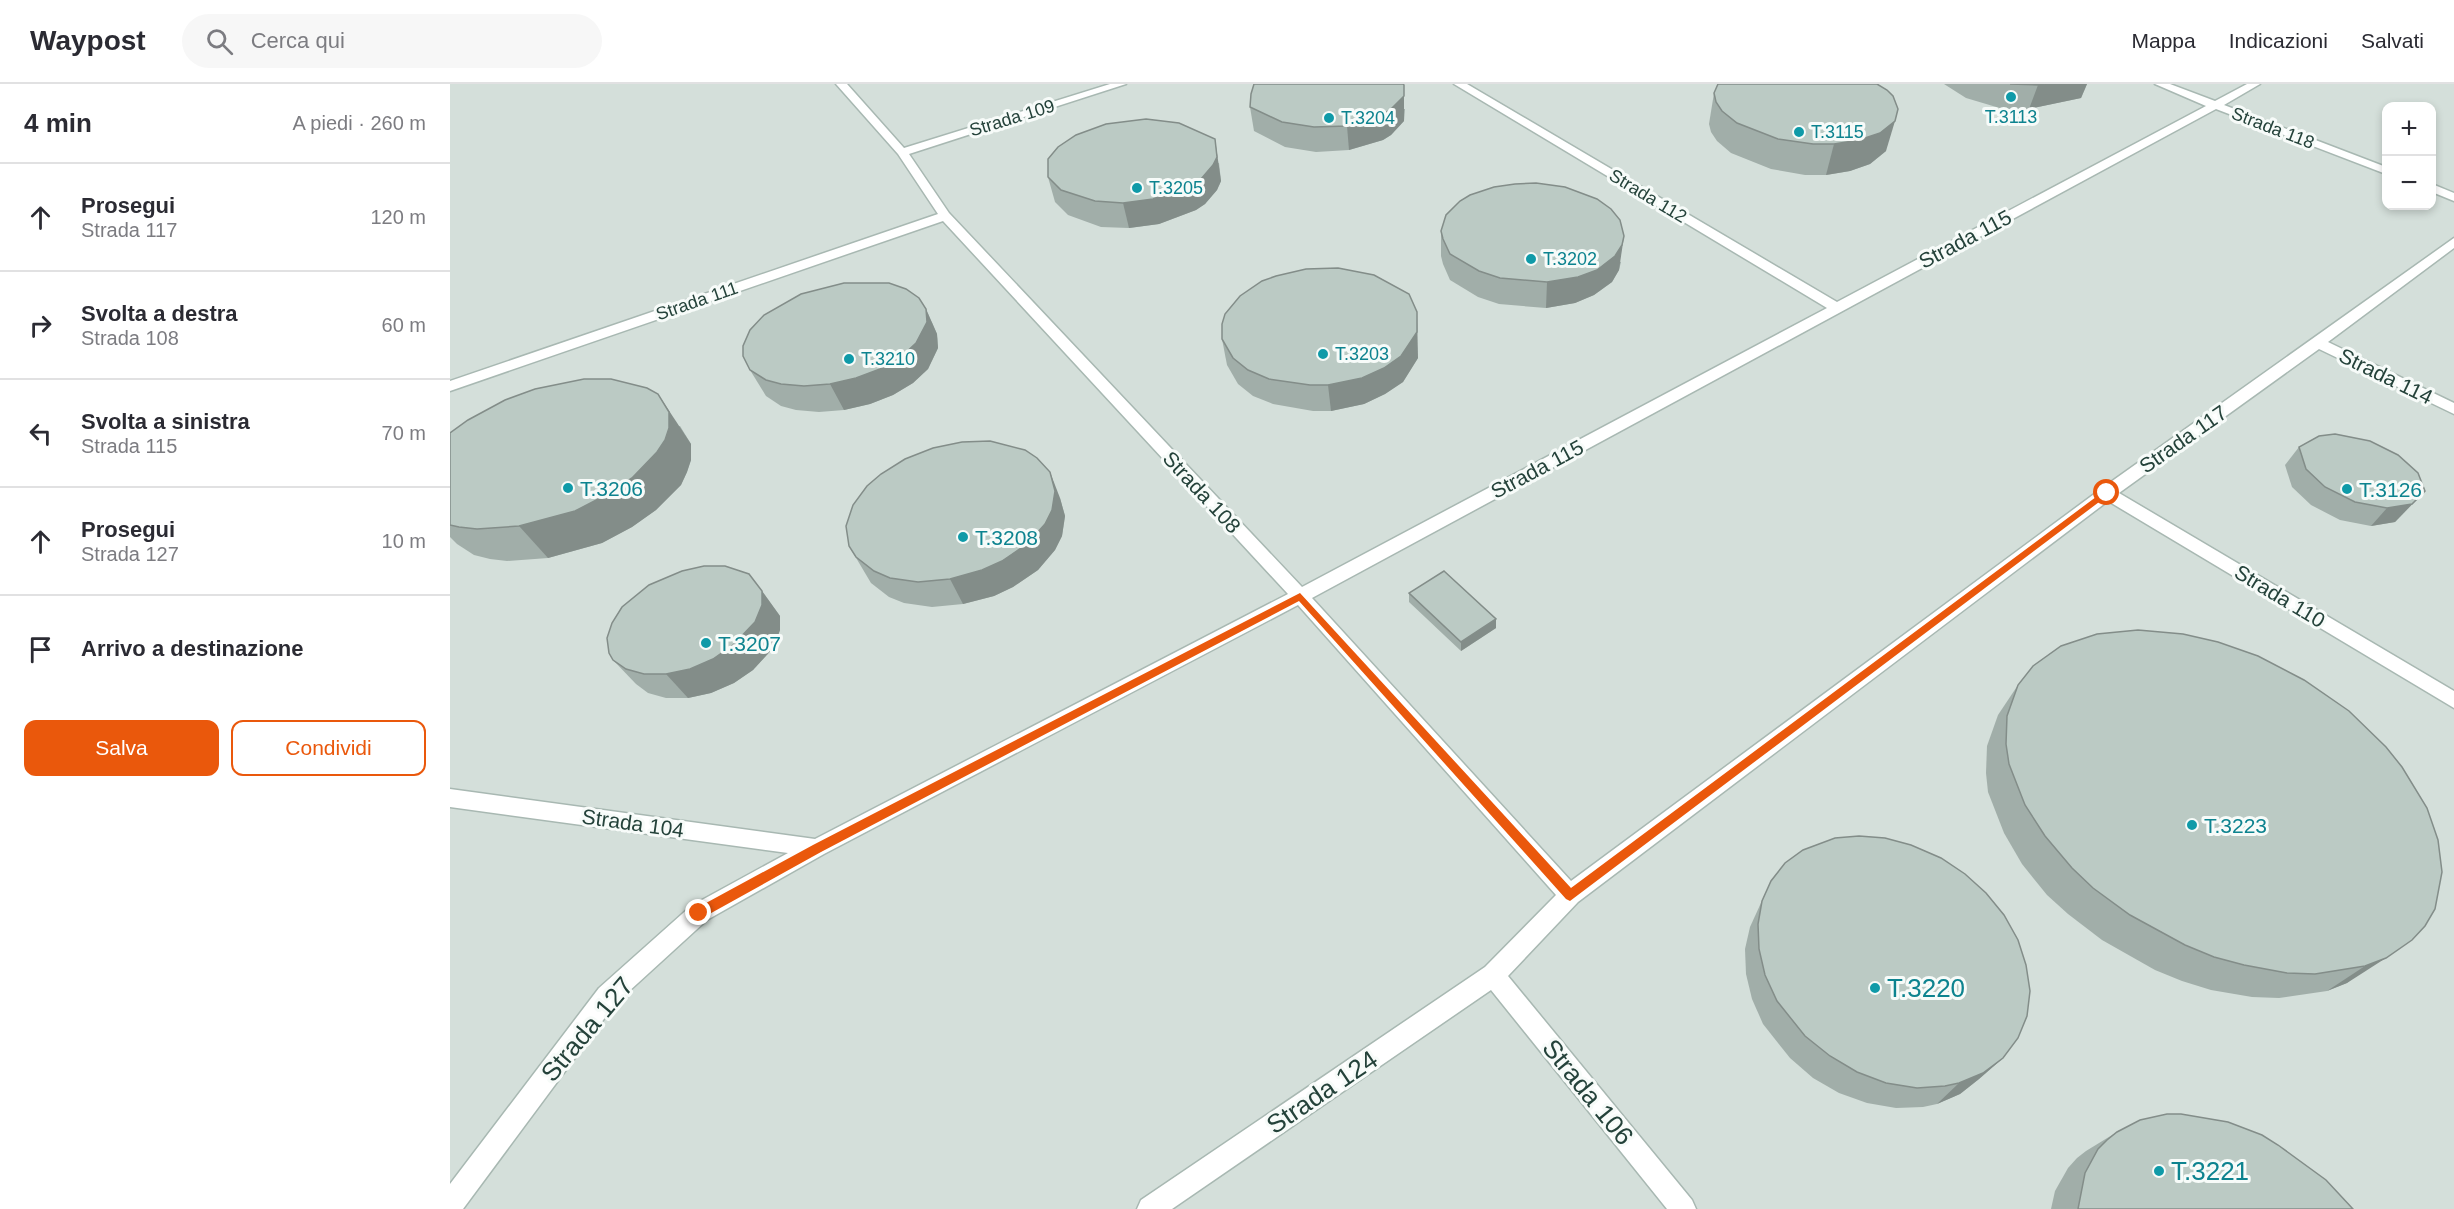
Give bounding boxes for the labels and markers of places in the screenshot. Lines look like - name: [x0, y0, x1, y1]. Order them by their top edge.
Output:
- marker: T.3113: [2004, 90, 2018, 104]
- place label: T.3113: [1985, 107, 2037, 127]
- place label: T.3204: [1341, 108, 1395, 128]
- marker: T.3204: [1322, 111, 1336, 125]
- place label: T.3115: [1811, 122, 1864, 142]
- marker: T.3115: [1792, 125, 1806, 139]
- place label: T.3205: [1149, 178, 1203, 198]
- marker: T.3205: [1130, 181, 1144, 195]
- place label: T.3202: [1543, 249, 1597, 269]
- marker: T.3202: [1524, 252, 1538, 266]
- place label: T.3203: [1335, 344, 1389, 364]
- marker: T.3203: [1316, 347, 1330, 361]
- place label: T.3210: [861, 349, 915, 369]
- marker: T.3210: [842, 352, 856, 366]
- place label: T.3206: [580, 477, 643, 500]
- place label: T.3126: [2359, 478, 2422, 501]
- marker: T.3206: [561, 481, 575, 495]
- marker: T.3126: [2340, 482, 2354, 496]
- place label: T.3208: [975, 526, 1038, 549]
- marker: T.3208: [956, 530, 970, 544]
- place label: T.3207: [718, 632, 781, 655]
- marker: T.3207: [699, 636, 713, 650]
- place label: T.3223: [2204, 814, 2267, 837]
- marker: T.3223: [2185, 818, 2199, 832]
- place label: T.3220: [1887, 973, 1965, 1003]
- marker: T.3220: [1868, 981, 1882, 995]
- place label: T.3221: [2171, 1156, 2249, 1186]
- marker: T.3221: [2152, 1164, 2166, 1178]

